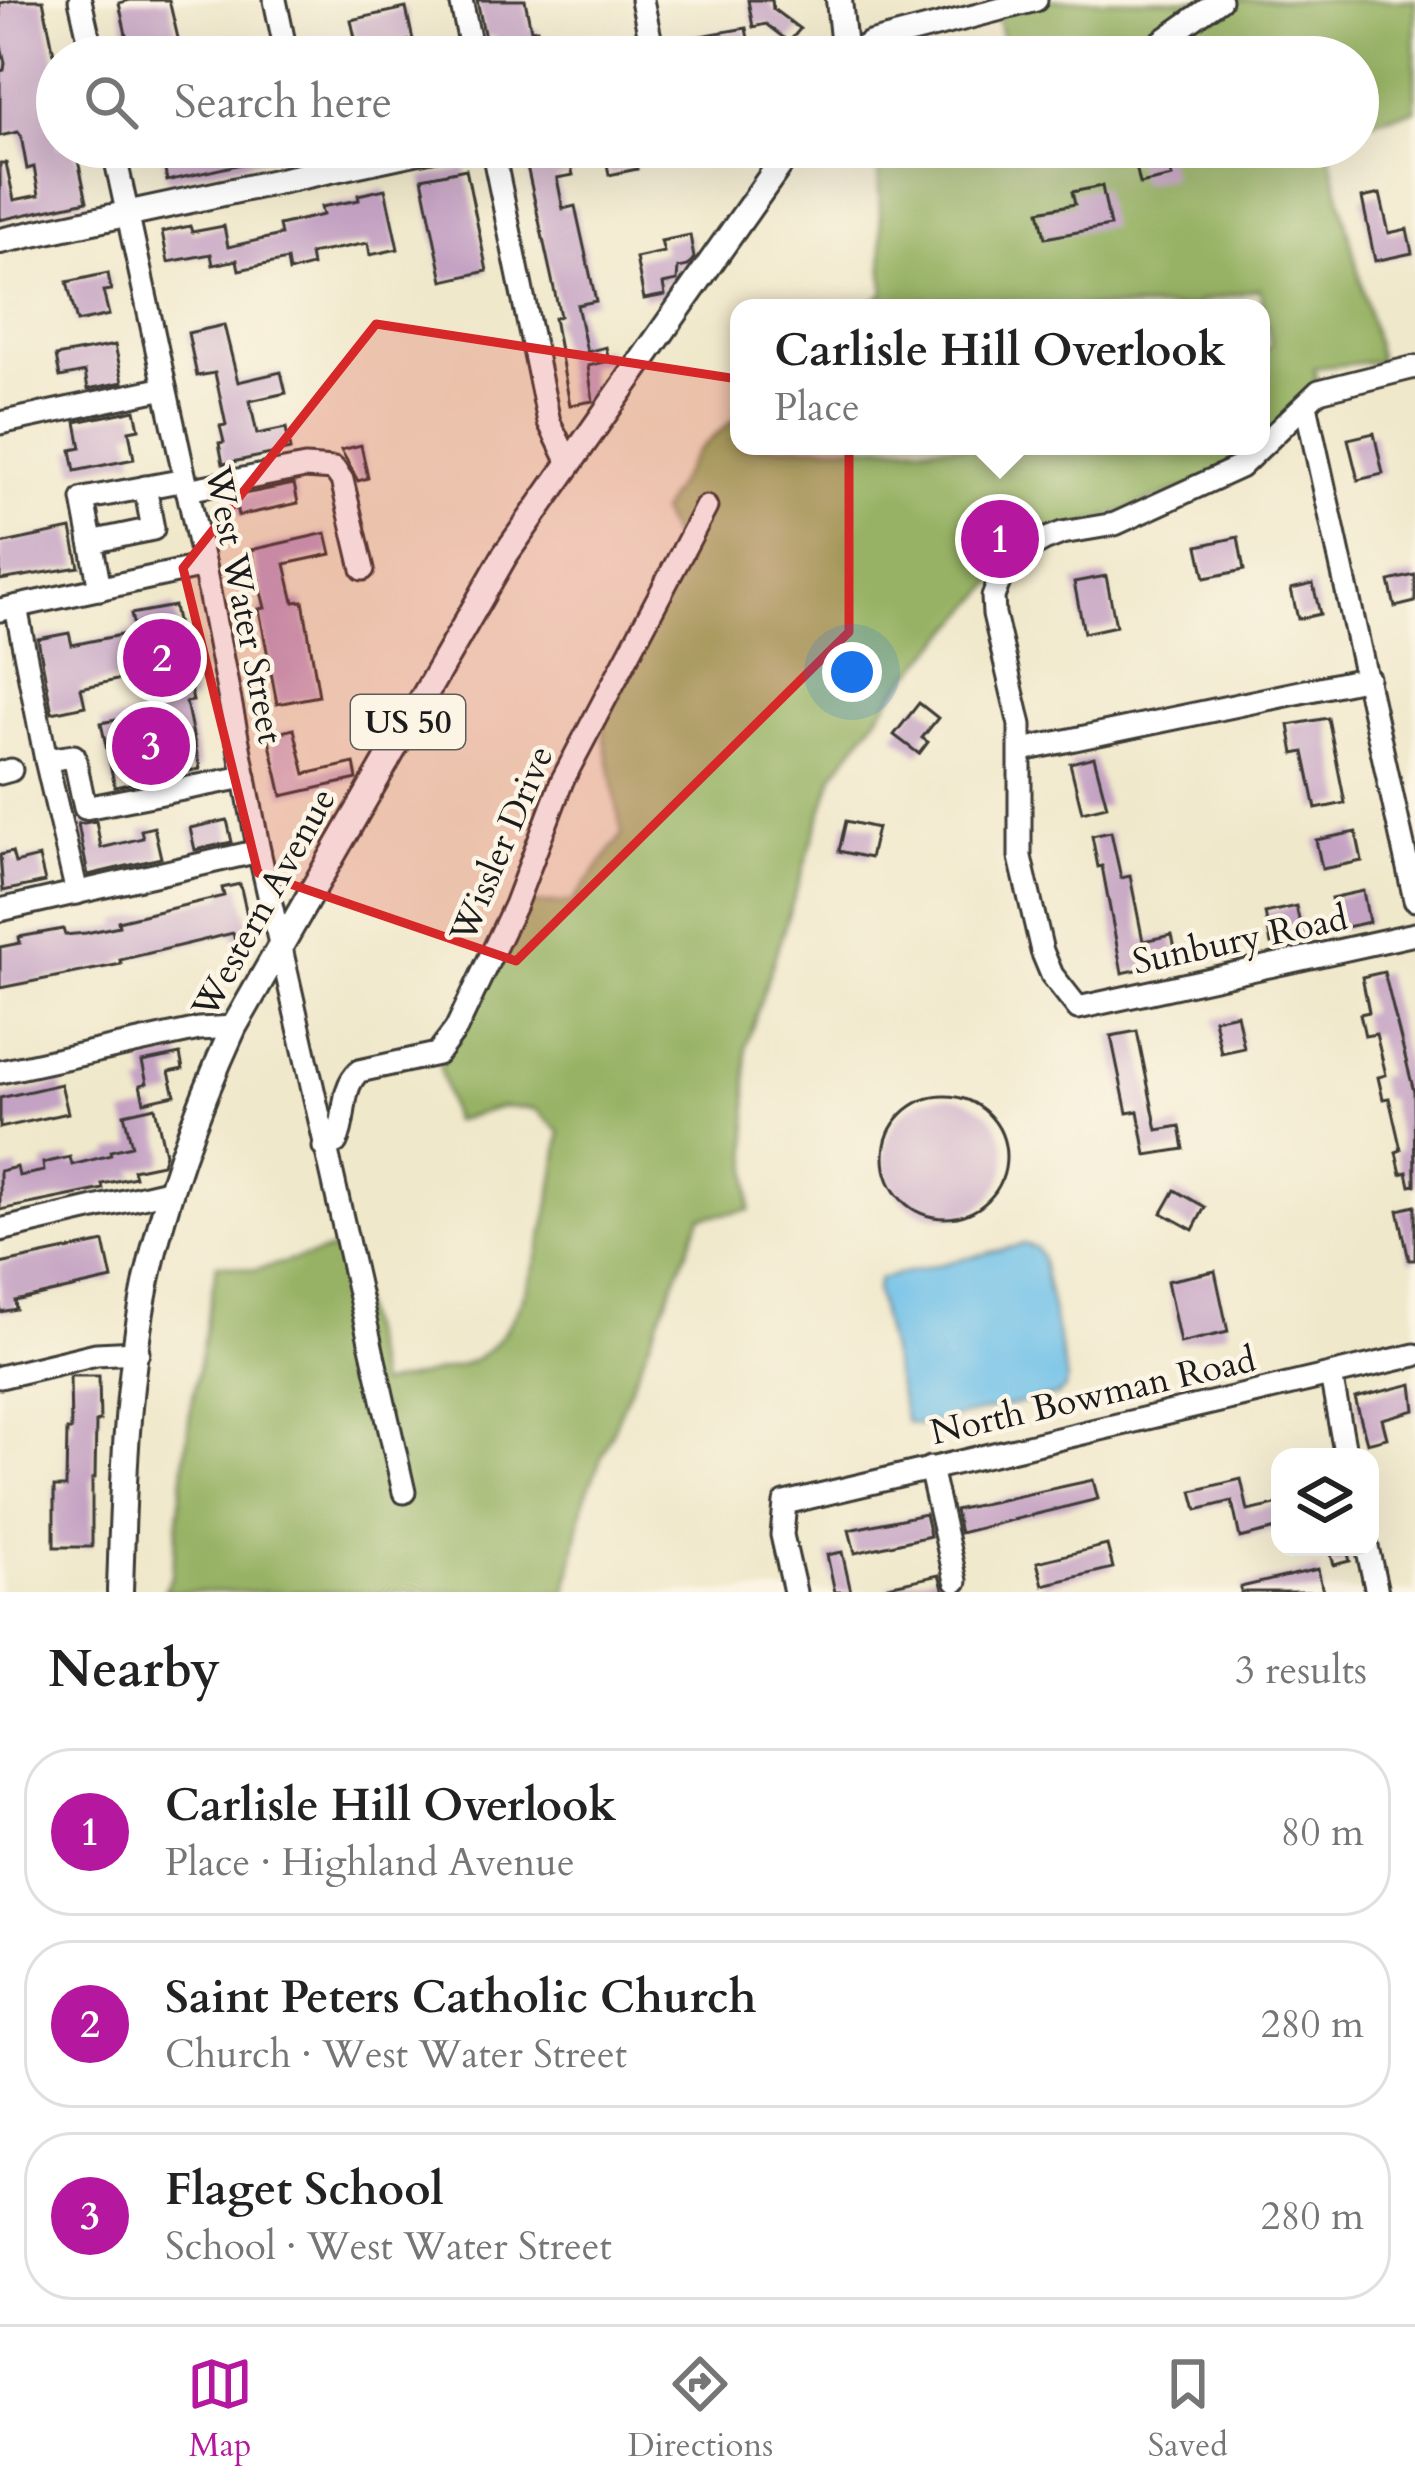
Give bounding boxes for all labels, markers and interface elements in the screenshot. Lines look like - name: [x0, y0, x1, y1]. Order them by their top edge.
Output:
- search box: [36, 36, 1379, 168]
- icon: search: [78, 69, 144, 135]
- text: Search here: [174, 72, 392, 133]
- popup: [730, 299, 1270, 455]
- text: Carlisle Hill Overlook: [774, 320, 1226, 381]
- text: Place: [774, 381, 860, 434]
- street label: West Water Street: [193, 461, 295, 748]
- pin: 1: [961, 494, 1039, 584]
- pin: 2: [123, 613, 201, 703]
- your location: [822, 642, 882, 702]
- road number: US 50: [351, 695, 465, 749]
- pin: 3: [112, 701, 190, 791]
- street label: Wissler Drive: [438, 738, 565, 951]
- street label: Western Avenue: [180, 779, 347, 1028]
- street label: Sunbury Road: [1128, 893, 1352, 987]
- street label: North Bowman Road: [926, 1335, 1260, 1457]
- map controls: [1271, 1448, 1379, 1556]
- button: layers: [1271, 1448, 1379, 1556]
- text: Nearby: [48, 1635, 220, 1705]
- text: 3 results: [1235, 1644, 1367, 1697]
- text: Carlisle Hill Overlook: [165, 1775, 616, 1836]
- text: 1: [80, 1806, 100, 1859]
- text: 80 m: [1281, 1806, 1364, 1859]
- text: Place · Highland Avenue: [165, 1836, 575, 1889]
- text: Saint Peters Catholic Church: [165, 1967, 756, 2028]
- text: 2: [80, 1998, 100, 2051]
- text: 280 m: [1261, 1998, 1364, 2051]
- text: Church · West Water Street: [165, 2028, 627, 2081]
- text: Flaget School: [165, 2159, 444, 2220]
- text: 3: [80, 2190, 100, 2243]
- text: 280 m: [1261, 2190, 1364, 2243]
- text: School · West Water Street: [165, 2220, 612, 2273]
- tab: Map: [187, 2351, 253, 2468]
- tab: Directions: [628, 2351, 773, 2468]
- tab: Saved: [1148, 2351, 1228, 2468]

